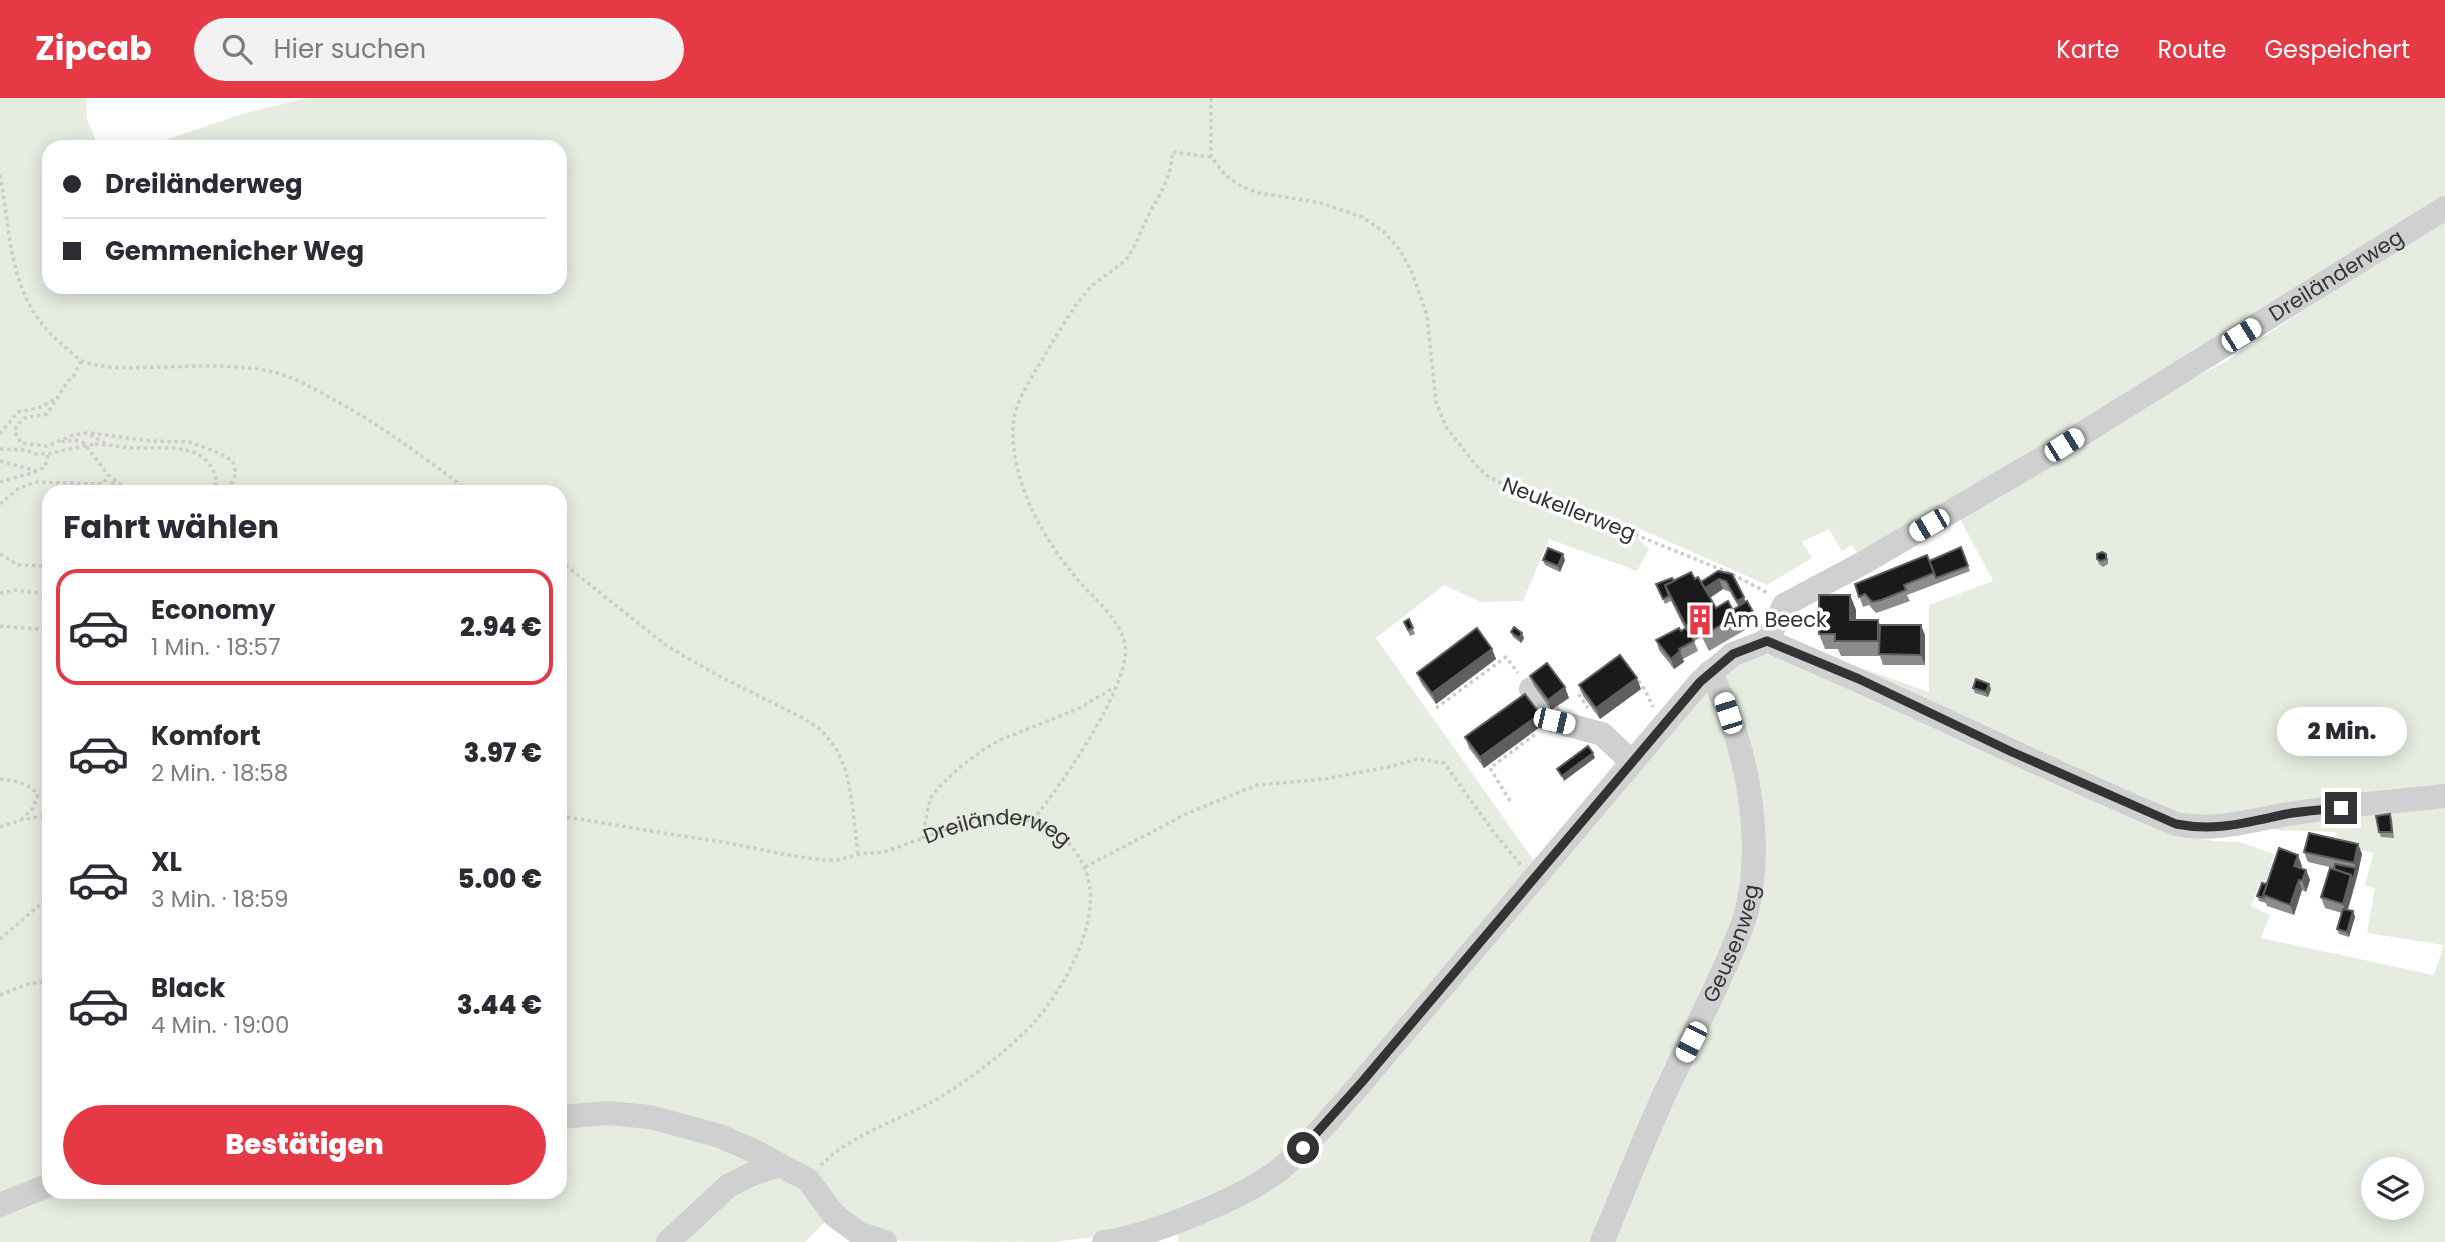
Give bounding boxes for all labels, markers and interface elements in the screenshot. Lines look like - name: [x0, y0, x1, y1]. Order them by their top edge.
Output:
- search box: [194, 18, 684, 81]
- text: Zipcab: [35, 25, 152, 72]
- icon: search: [218, 30, 256, 68]
- text: Hier suchen: [274, 31, 426, 67]
- text: Karte: [2056, 33, 2119, 66]
- text: Route: [2157, 33, 2226, 66]
- text: Gespeichert: [2264, 33, 2410, 66]
- text: Dreiländerweg: [105, 166, 303, 202]
- street label: Dreiländerweg: [2263, 222, 2409, 328]
- text: Gemmenicher Weg: [105, 233, 364, 269]
- car: [2218, 315, 2265, 355]
- car: [2041, 425, 2088, 465]
- street label: Neukellerweg: [1498, 470, 1640, 547]
- text: Fahrt wählen: [63, 504, 279, 549]
- car: [1906, 505, 1953, 545]
- text: Economy: [151, 592, 275, 628]
- icon: car: [67, 596, 130, 659]
- building icon: Am Beeck: [1683, 603, 1717, 637]
- place label: Am Beeck: [1723, 605, 1827, 634]
- text: 2.94 €: [460, 609, 542, 645]
- text: 1 Min. · 18:57: [151, 631, 280, 663]
- car: [1712, 690, 1745, 736]
- car: [1532, 706, 1577, 736]
- callout: 2 Min.: [2276, 706, 2406, 756]
- text: 2 Min.: [2308, 715, 2376, 747]
- text: Komfort: [151, 718, 261, 754]
- icon: car: [67, 722, 130, 785]
- text: 3.97 €: [463, 735, 542, 771]
- text: 2 Min. · 18:58: [151, 757, 288, 789]
- route end: [2325, 792, 2357, 824]
- street label: Dreiländerweg: [919, 802, 1078, 853]
- text: XL: [151, 844, 182, 880]
- icon: car: [67, 848, 130, 911]
- text: 5.00 €: [457, 861, 542, 897]
- street label: Geusenweg: [1696, 882, 1766, 1007]
- text: 3 Min. · 18:59: [151, 883, 289, 915]
- text: Black: [151, 970, 225, 1006]
- icon: car: [67, 974, 130, 1037]
- text: 3.44 €: [457, 987, 542, 1023]
- text: 4 Min. · 19:00: [151, 1009, 289, 1041]
- car: [1673, 1019, 1710, 1065]
- button: Bestätigen: [63, 1105, 546, 1185]
- route start: [1287, 1132, 1319, 1164]
- map controls: [2361, 1157, 2424, 1220]
- button: layers: [2361, 1157, 2424, 1220]

